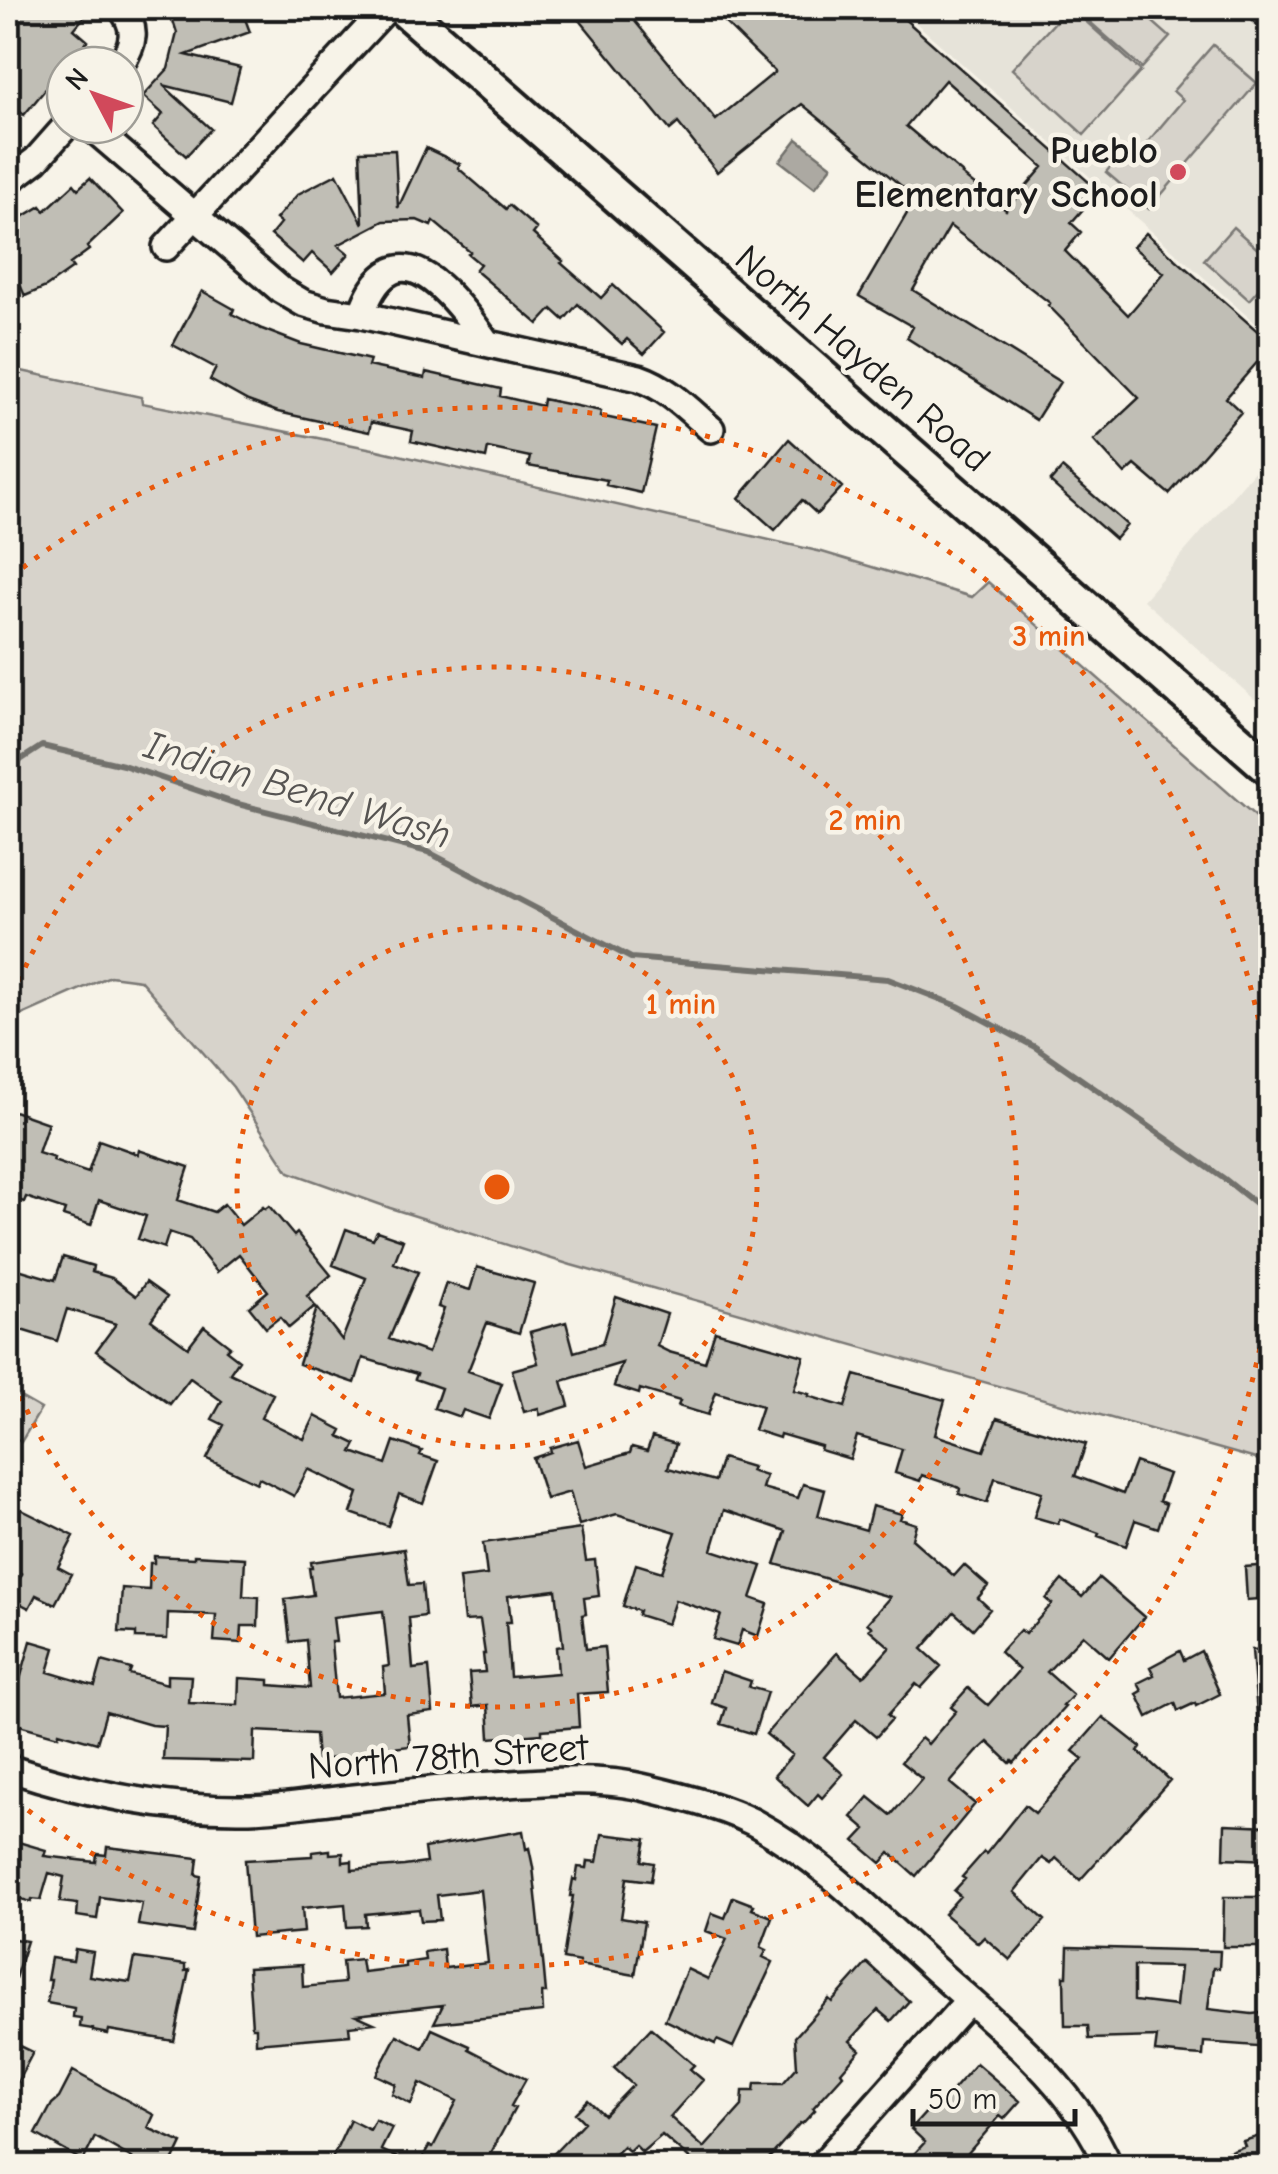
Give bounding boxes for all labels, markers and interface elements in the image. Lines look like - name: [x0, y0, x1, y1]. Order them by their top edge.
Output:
- north arrow: [45, 45, 145, 145]
- text: N: [59, 62, 95, 97]
- place label: Pueblo Elementary School: [854, 129, 1158, 217]
- marker: Pueblo Elementary School: [1167, 161, 1189, 183]
- street label: North Hayden Road: [726, 236, 998, 481]
- text: 3 min: [1013, 619, 1085, 654]
- water label: Indian Bend Wash: [138, 721, 456, 858]
- text: 2 min: [828, 803, 902, 838]
- text: 1 min: [646, 987, 716, 1022]
- centre of rings: [479, 1169, 515, 1205]
- street label: North 78th Street: [307, 1725, 591, 1789]
- scale bar: [913, 2064, 1076, 2126]
- text: 50 m: [928, 2082, 997, 2117]

